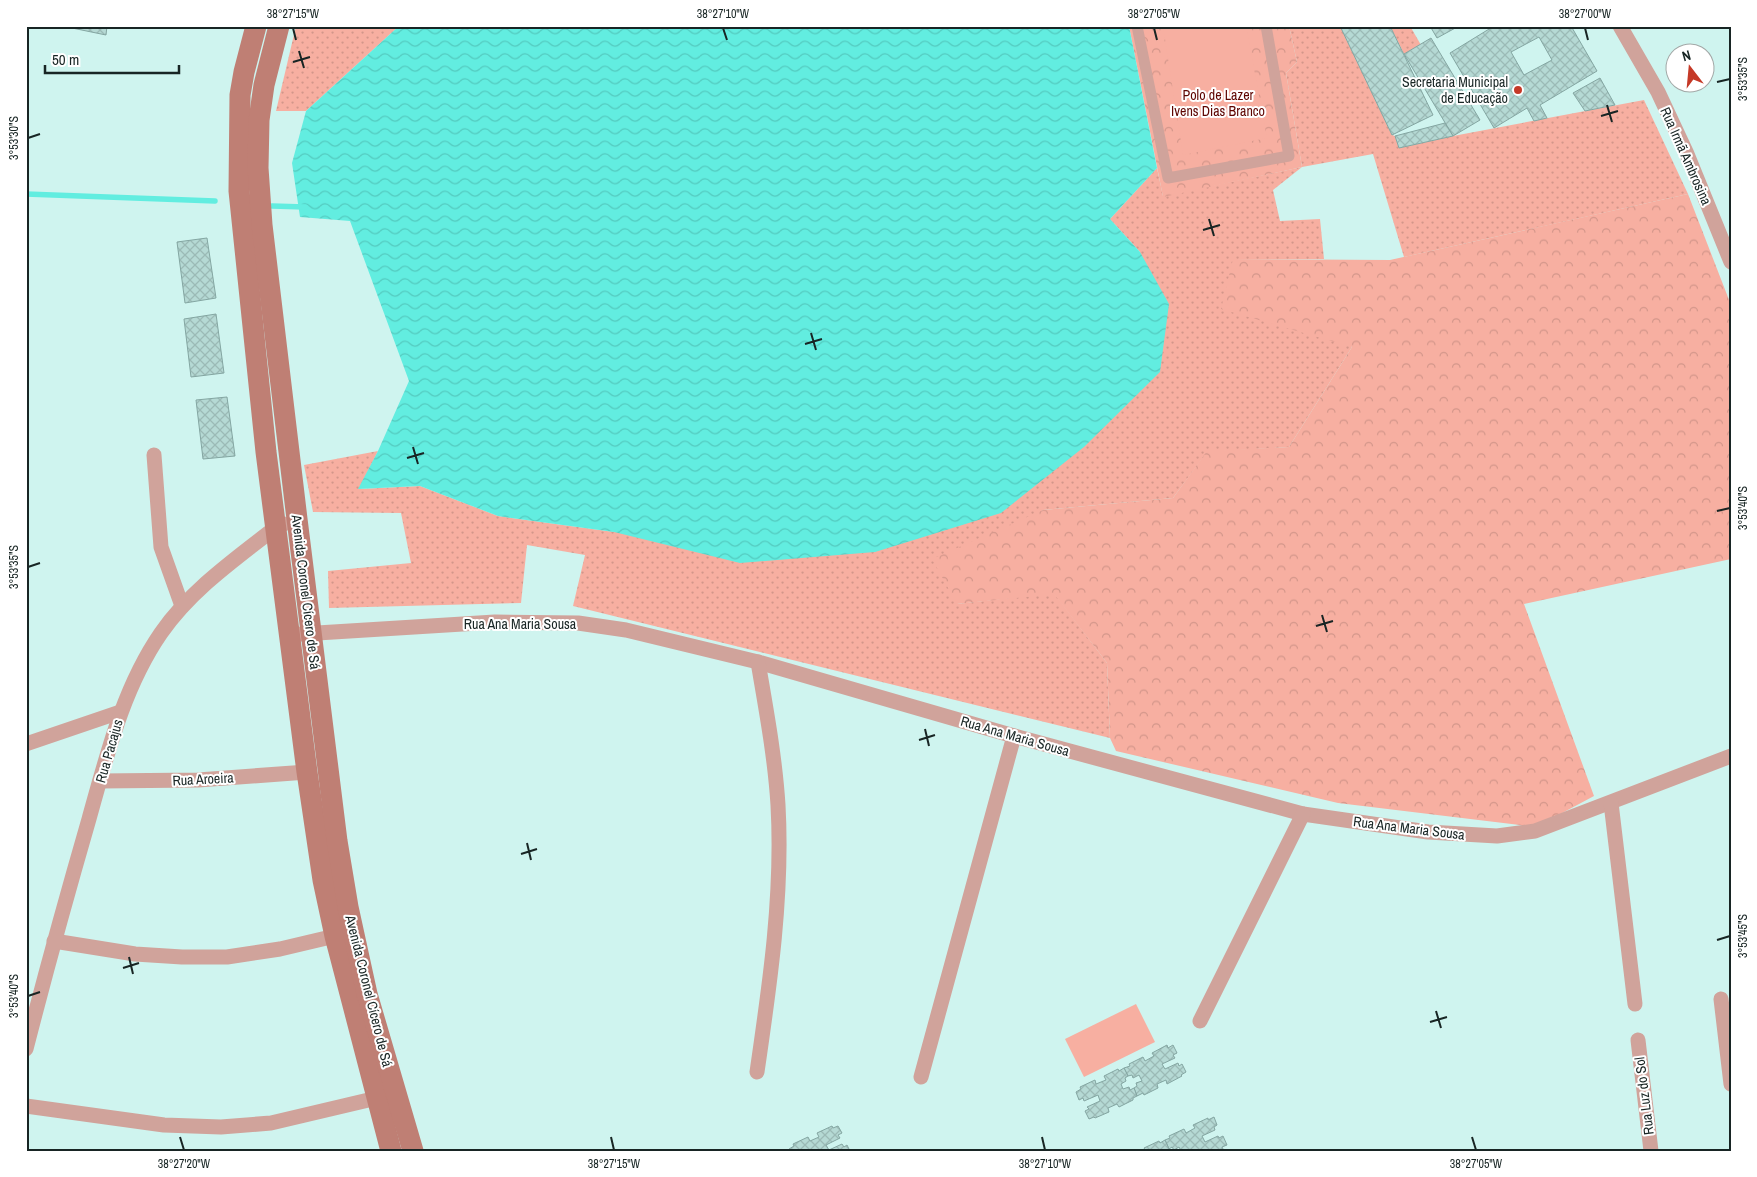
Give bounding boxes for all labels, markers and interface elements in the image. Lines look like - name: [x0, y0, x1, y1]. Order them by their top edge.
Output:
- text: 38°27'15"W: [267, 6, 320, 22]
- text: 38°27'10"W: [697, 6, 750, 22]
- text: 38°27'05"W: [1128, 6, 1181, 22]
- text: 38°27'00"W: [1559, 6, 1612, 22]
- scale bar: [45, 42, 179, 74]
- north arrow: [1664, 42, 1714, 92]
- text: N: [1680, 46, 1693, 65]
- text: 50 m: [52, 49, 79, 70]
- text: 3°53'35"S: [1735, 57, 1751, 101]
- place label: Secretaria Municipal de Educação: [1402, 73, 1508, 107]
- marker: Secretaria Municipal de Educação: [1512, 84, 1524, 96]
- park label: Polo de Lazer Ivens Dias Branco: [1171, 86, 1265, 120]
- street label: Rua Irmã Ambrosina: [1656, 104, 1716, 208]
- text: 3°53'30"S: [6, 116, 22, 160]
- text: 3°53'40"S: [1735, 486, 1751, 530]
- street label: Avenida Coronel Cícero de Sá: [287, 513, 324, 671]
- text: 3°53'35"S: [6, 545, 22, 589]
- street label: Rua Ana Maria Sousa: [464, 615, 577, 633]
- street label: Rua Ana Maria Sousa: [959, 712, 1072, 760]
- street label: Rua Pacajus: [91, 717, 127, 785]
- street label: Rua Aroeira: [172, 768, 235, 790]
- street label: Rua Ana Maria Sousa: [1352, 812, 1466, 844]
- street label: Avenida Coronel Cícero de Sá: [341, 912, 397, 1069]
- text: 3°53'45"S: [1735, 914, 1751, 958]
- text: 3°53'40"S: [6, 974, 22, 1018]
- street label: Rua Luz do Sol: [1630, 1056, 1658, 1136]
- text: 38°27'20"W: [158, 1156, 211, 1172]
- text: 38°27'15"W: [588, 1156, 641, 1172]
- text: 38°27'10"W: [1019, 1156, 1072, 1172]
- text: 38°27'05"W: [1450, 1156, 1503, 1172]

